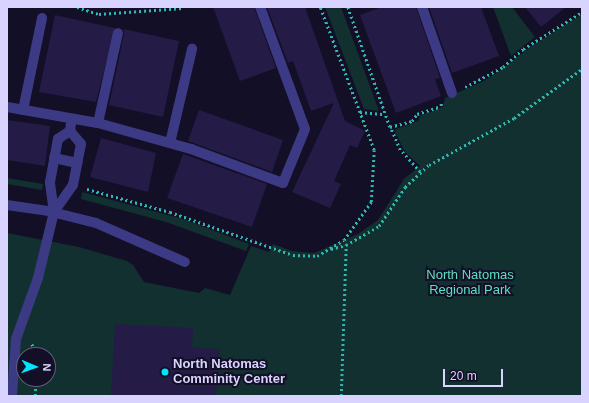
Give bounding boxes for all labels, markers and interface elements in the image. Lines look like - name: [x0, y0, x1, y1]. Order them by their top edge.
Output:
- park label: North Natomas Regional Park: [426, 268, 514, 299]
- north arrow: [16, 347, 56, 387]
- place label: North Natomas Comminity Center: [173, 357, 285, 388]
- scale bar: [445, 361, 505, 387]
- text: N: [41, 363, 53, 372]
- marker: North Natomas Comminity Center: [160, 367, 170, 377]
- text: 20 m: [450, 369, 477, 383]

